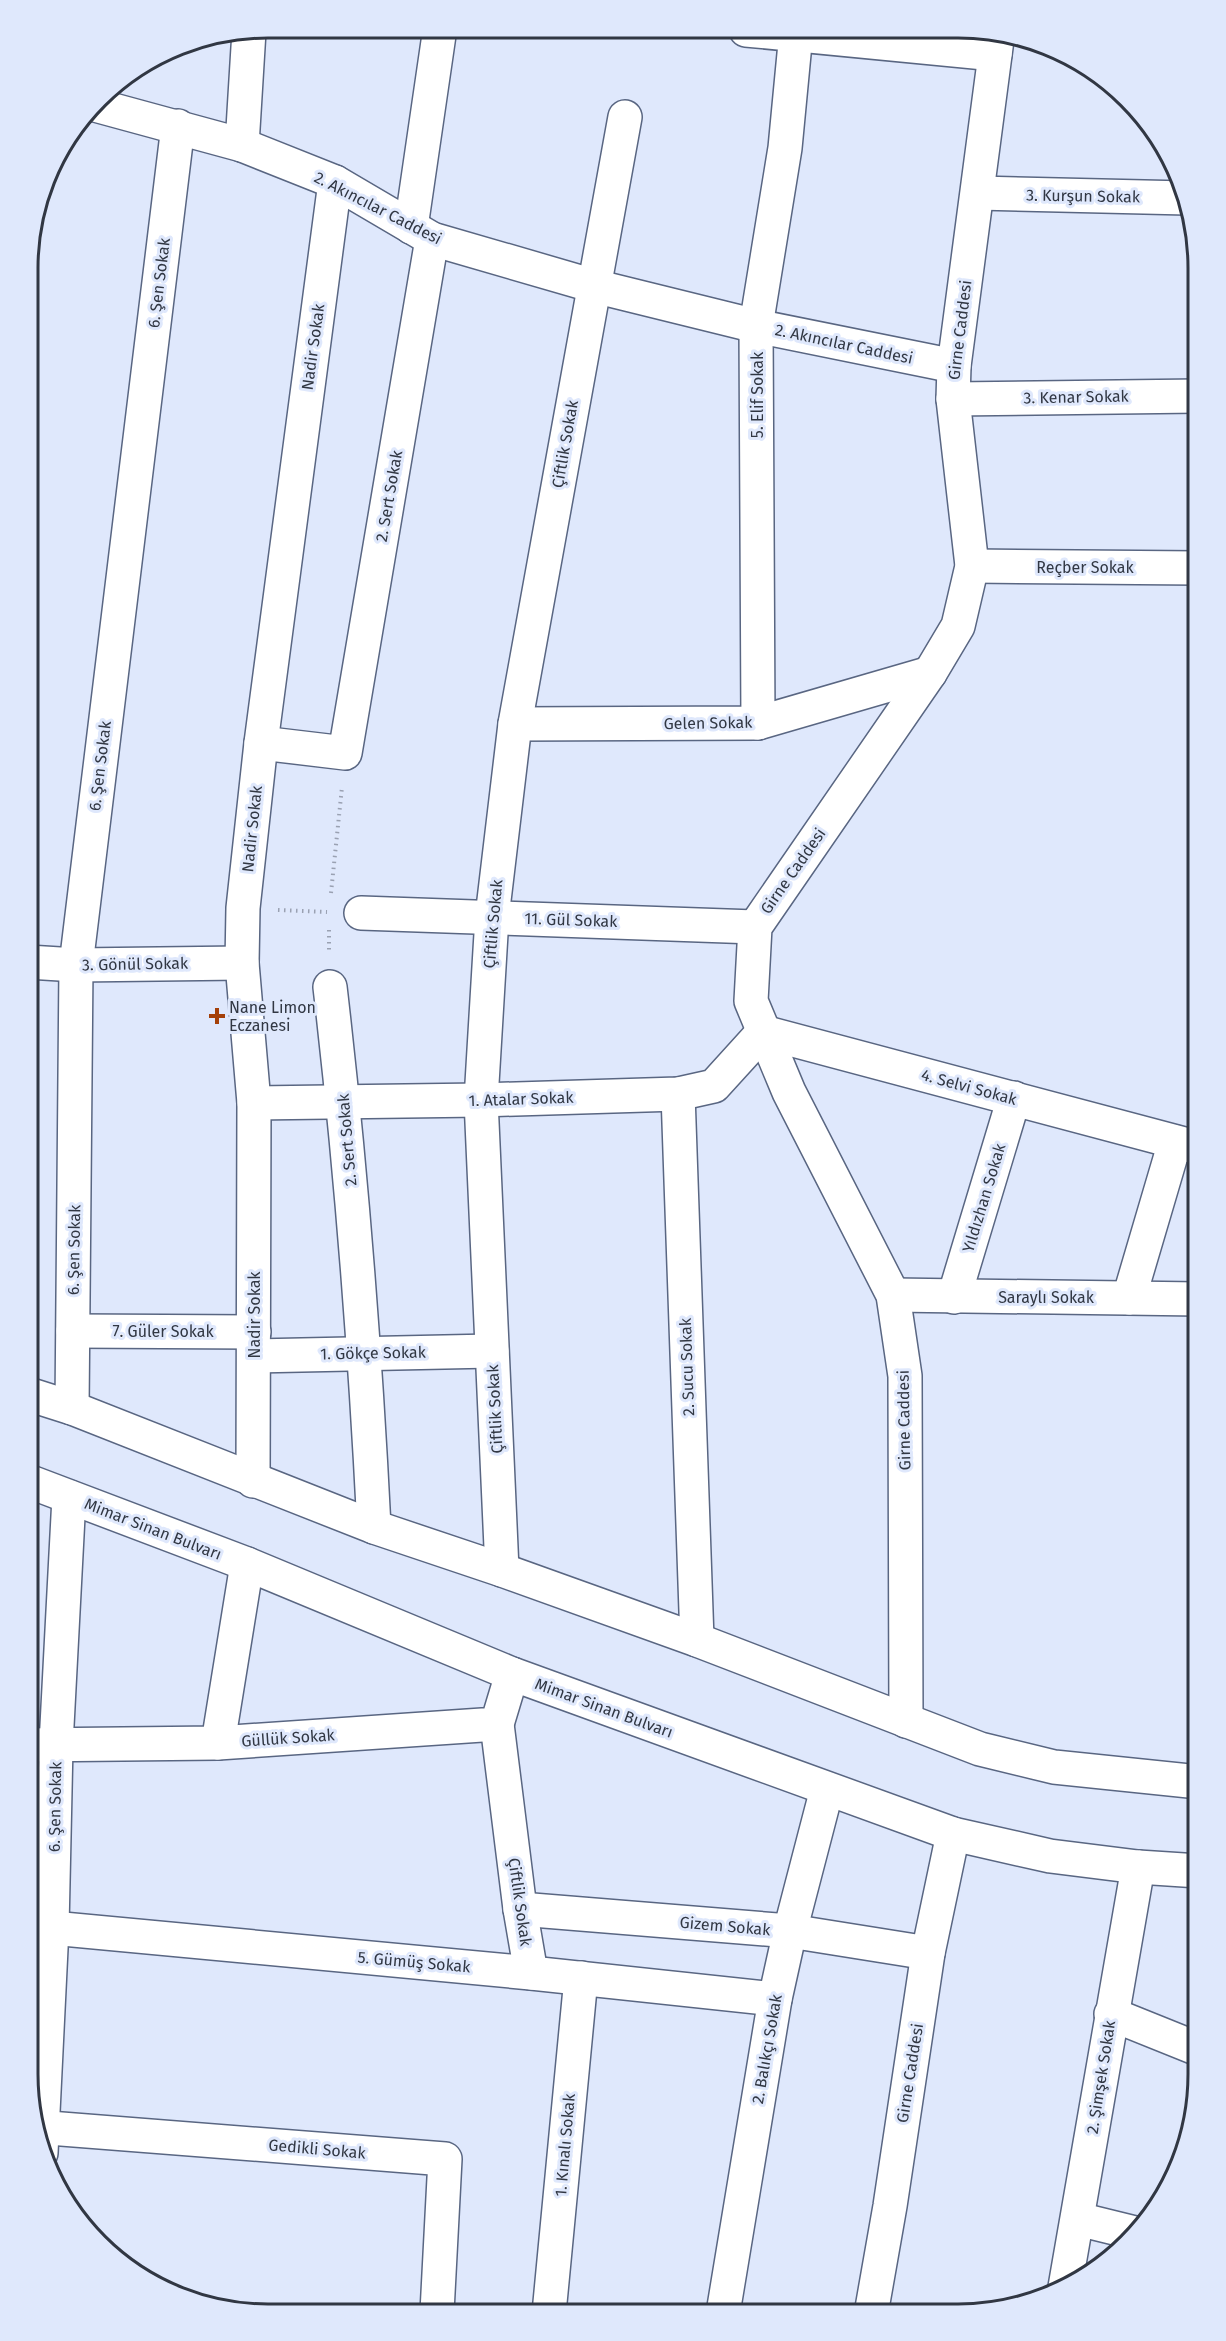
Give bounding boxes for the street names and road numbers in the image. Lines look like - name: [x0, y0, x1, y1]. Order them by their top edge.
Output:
- street label: 2. Akıncılar Caddesi: [311, 168, 445, 248]
- street label: 3. Kurşun Sokak: [1026, 186, 1141, 208]
- street label: 6. Şen Sokak: [144, 236, 175, 329]
- street label: Girne Caddesi: [944, 279, 976, 381]
- street label: Nadir Sokak: [298, 302, 329, 391]
- street label: 2. Akıncılar Caddesi: [773, 320, 915, 368]
- street label: 5. Elif Sokak: [748, 351, 767, 438]
- street label: 3. Kenar Sokak: [1023, 387, 1130, 407]
- street label: Çiftlik Sokak: [548, 398, 583, 490]
- street label: 2. Sert Sokak: [372, 448, 407, 543]
- street label: Reçber Sokak: [1036, 558, 1134, 578]
- street label: Gelen Sokak: [663, 713, 753, 733]
- street label: 6. Şen Sokak: [85, 719, 116, 812]
- street label: Nadir Sokak: [238, 784, 266, 873]
- street label: Girne Caddesi: [756, 824, 830, 918]
- street label: Çiftlik Sokak: [480, 878, 507, 969]
- street label: 11. Gül Sokak: [524, 909, 619, 931]
- street label: 3. Gönül Sokak: [82, 954, 189, 974]
- street label: 4. Selvi Sokak: [919, 1065, 1020, 1109]
- street label: 1. Atalar Sokak: [468, 1088, 575, 1110]
- street label: 2. Sert Sokak: [333, 1092, 360, 1187]
- street label: Yıldızhan Sokak: [958, 1141, 1010, 1255]
- street label: 6. Şen Sokak: [64, 1204, 85, 1295]
- street label: Nadir Sokak: [245, 1271, 264, 1359]
- street label: Saraylı Sokak: [998, 1288, 1095, 1307]
- street label: 2. Sucu Sokak: [676, 1317, 698, 1416]
- street label: 7. Güler Sokak: [112, 1322, 214, 1341]
- street label: 1. Gökçe Sokak: [320, 1343, 427, 1364]
- street label: Çiftlik Sokak: [483, 1363, 508, 1454]
- street label: Girne Caddesi: [894, 1370, 914, 1470]
- street label: Mimar Sinan Bulvarı: [82, 1494, 224, 1564]
- street label: Mimar Sinan Bulvarı: [532, 1674, 676, 1742]
- street label: Güllük Sokak: [241, 1725, 336, 1751]
- street label: 6. Şen Sokak: [45, 1761, 66, 1852]
- street label: Çiftlik Sokak: [503, 1857, 536, 1948]
- street label: Gizem Sokak: [679, 1913, 772, 1940]
- street label: 5. Gümüş Sokak: [357, 1948, 472, 1977]
- street label: 2. Balıkçı Sokak: [748, 1992, 787, 2105]
- street label: 2. Şimşek Sokak: [1083, 2018, 1120, 2135]
- street label: Girne Caddesi: [893, 2022, 927, 2124]
- street label: 1. Kınalı Sokak: [551, 2092, 579, 2197]
- street label: Gedikli Sokak: [268, 2135, 367, 2163]

